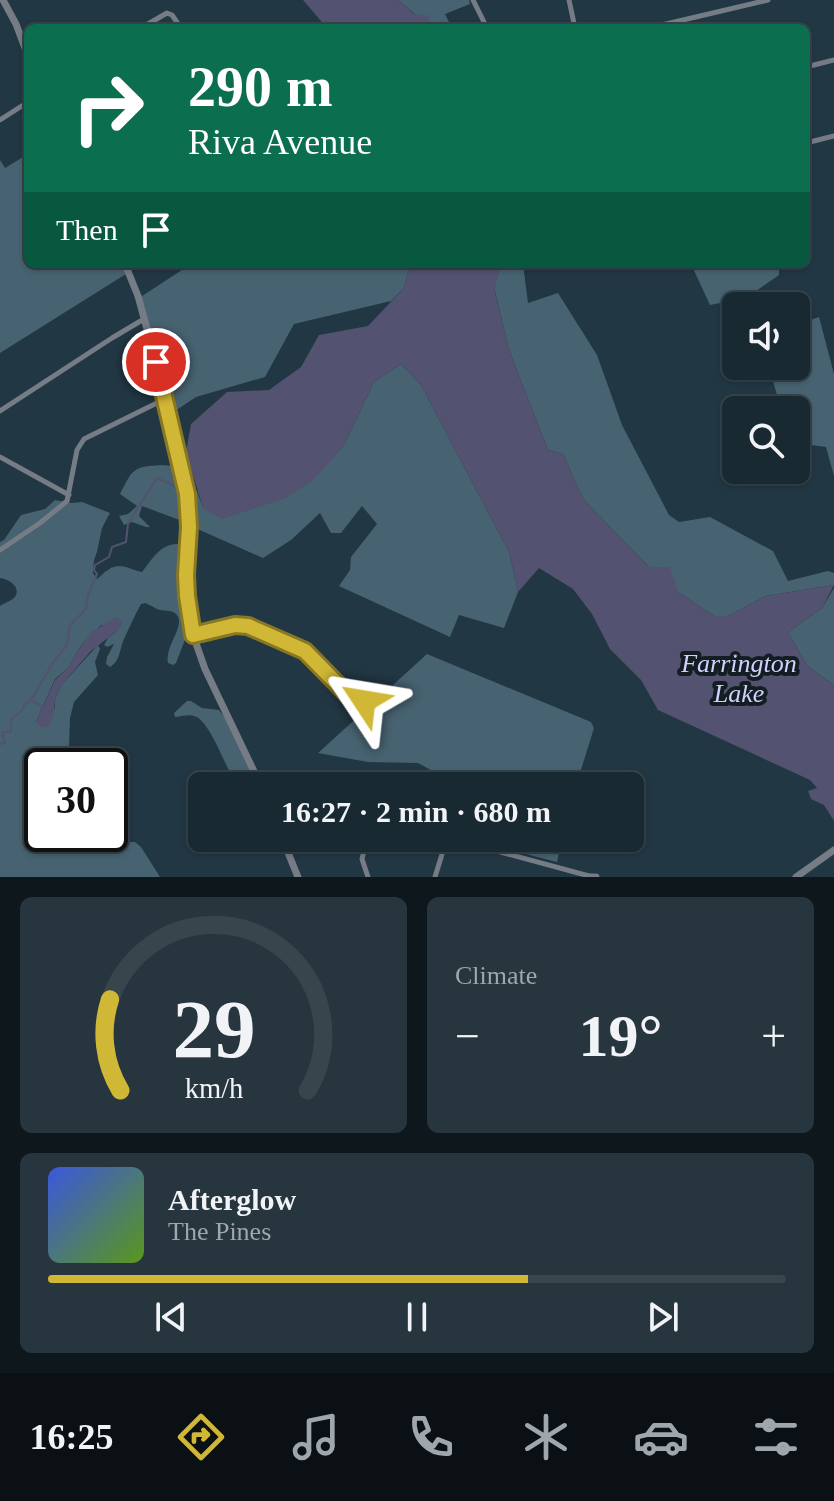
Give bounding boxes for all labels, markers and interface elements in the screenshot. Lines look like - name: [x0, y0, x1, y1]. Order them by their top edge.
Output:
- icon: right: [56, 56, 160, 160]
- text: 290 m: [188, 56, 333, 118]
- text: Riva Avenue: [188, 122, 372, 162]
- icon: arrive: [134, 208, 178, 252]
- text: Then: [56, 213, 118, 246]
- map controls: [722, 292, 810, 484]
- button: sound: [722, 292, 810, 380]
- pin: [122, 328, 190, 396]
- icon: arrive: [134, 340, 178, 384]
- button: search: [722, 396, 810, 484]
- water label: Farrington Lake: [680, 649, 797, 708]
- position arrow: [322, 659, 406, 743]
- speed limit sign: 30: [24, 748, 128, 852]
- text: 16:27 · 2 min · 680 m: [281, 795, 551, 828]
- text: Climate: [455, 961, 537, 990]
- text: 29: [172, 983, 255, 1075]
- text: 19°: [579, 1003, 663, 1069]
- text: −: [455, 1012, 480, 1061]
- text: +: [761, 1012, 786, 1061]
- text: km/h: [184, 1073, 243, 1104]
- text: Afterglow: [168, 1183, 296, 1216]
- text: The Pines: [168, 1217, 271, 1246]
- icon: previous: [149, 1295, 193, 1339]
- icon: pause: [395, 1295, 439, 1339]
- icon: next: [641, 1295, 685, 1339]
- icon: directions: [173, 1409, 229, 1465]
- icon: music: [288, 1409, 344, 1465]
- icon: phone: [403, 1409, 459, 1465]
- icon: climate: [518, 1409, 574, 1465]
- icon: car: [633, 1409, 689, 1465]
- icon: filters: [748, 1409, 804, 1465]
- text: 16:25: [30, 1417, 114, 1457]

